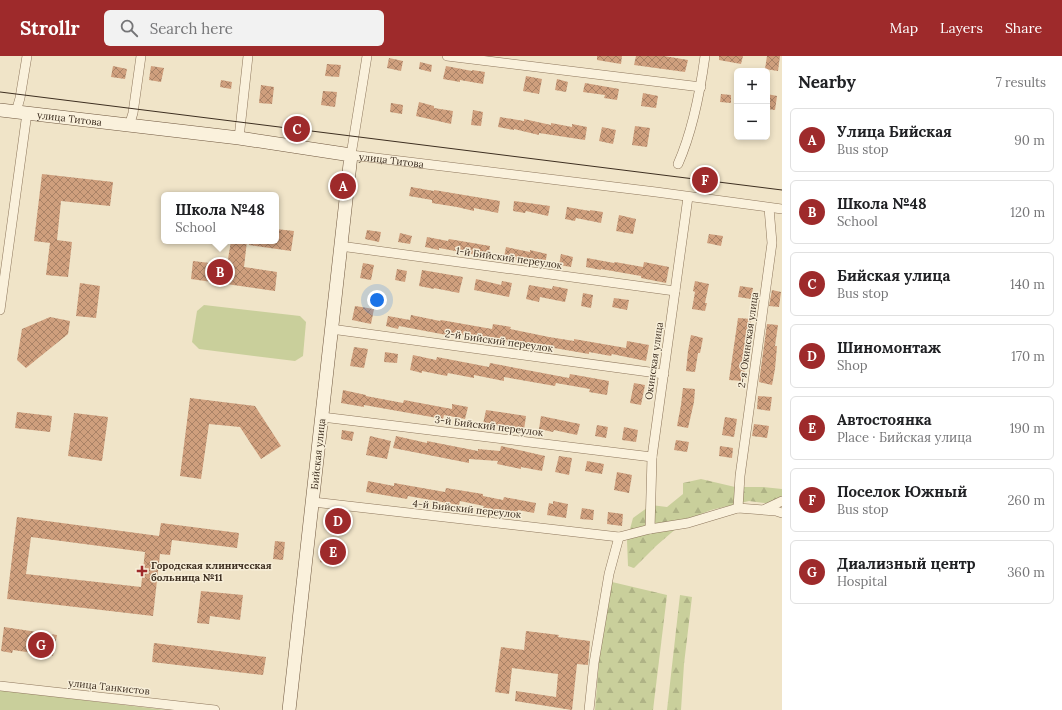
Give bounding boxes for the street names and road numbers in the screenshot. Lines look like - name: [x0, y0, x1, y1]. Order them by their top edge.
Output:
- street label: улица Титова: [36, 108, 103, 128]
- street label: улица Титова: [358, 150, 425, 170]
- street label: 1-й Бийский переулок: [455, 244, 564, 272]
- street label: 2-я Окинская улица: [735, 291, 761, 389]
- street label: Окинская улица: [642, 321, 666, 401]
- street label: 2-й Бийский переулок: [444, 327, 554, 355]
- street label: 3-й Бийский переулок: [434, 413, 545, 439]
- street label: Бийская улица: [308, 418, 328, 490]
- street label: 4-й Бийский переулок: [412, 497, 523, 521]
- street label: улица Танкистов: [68, 676, 150, 698]

